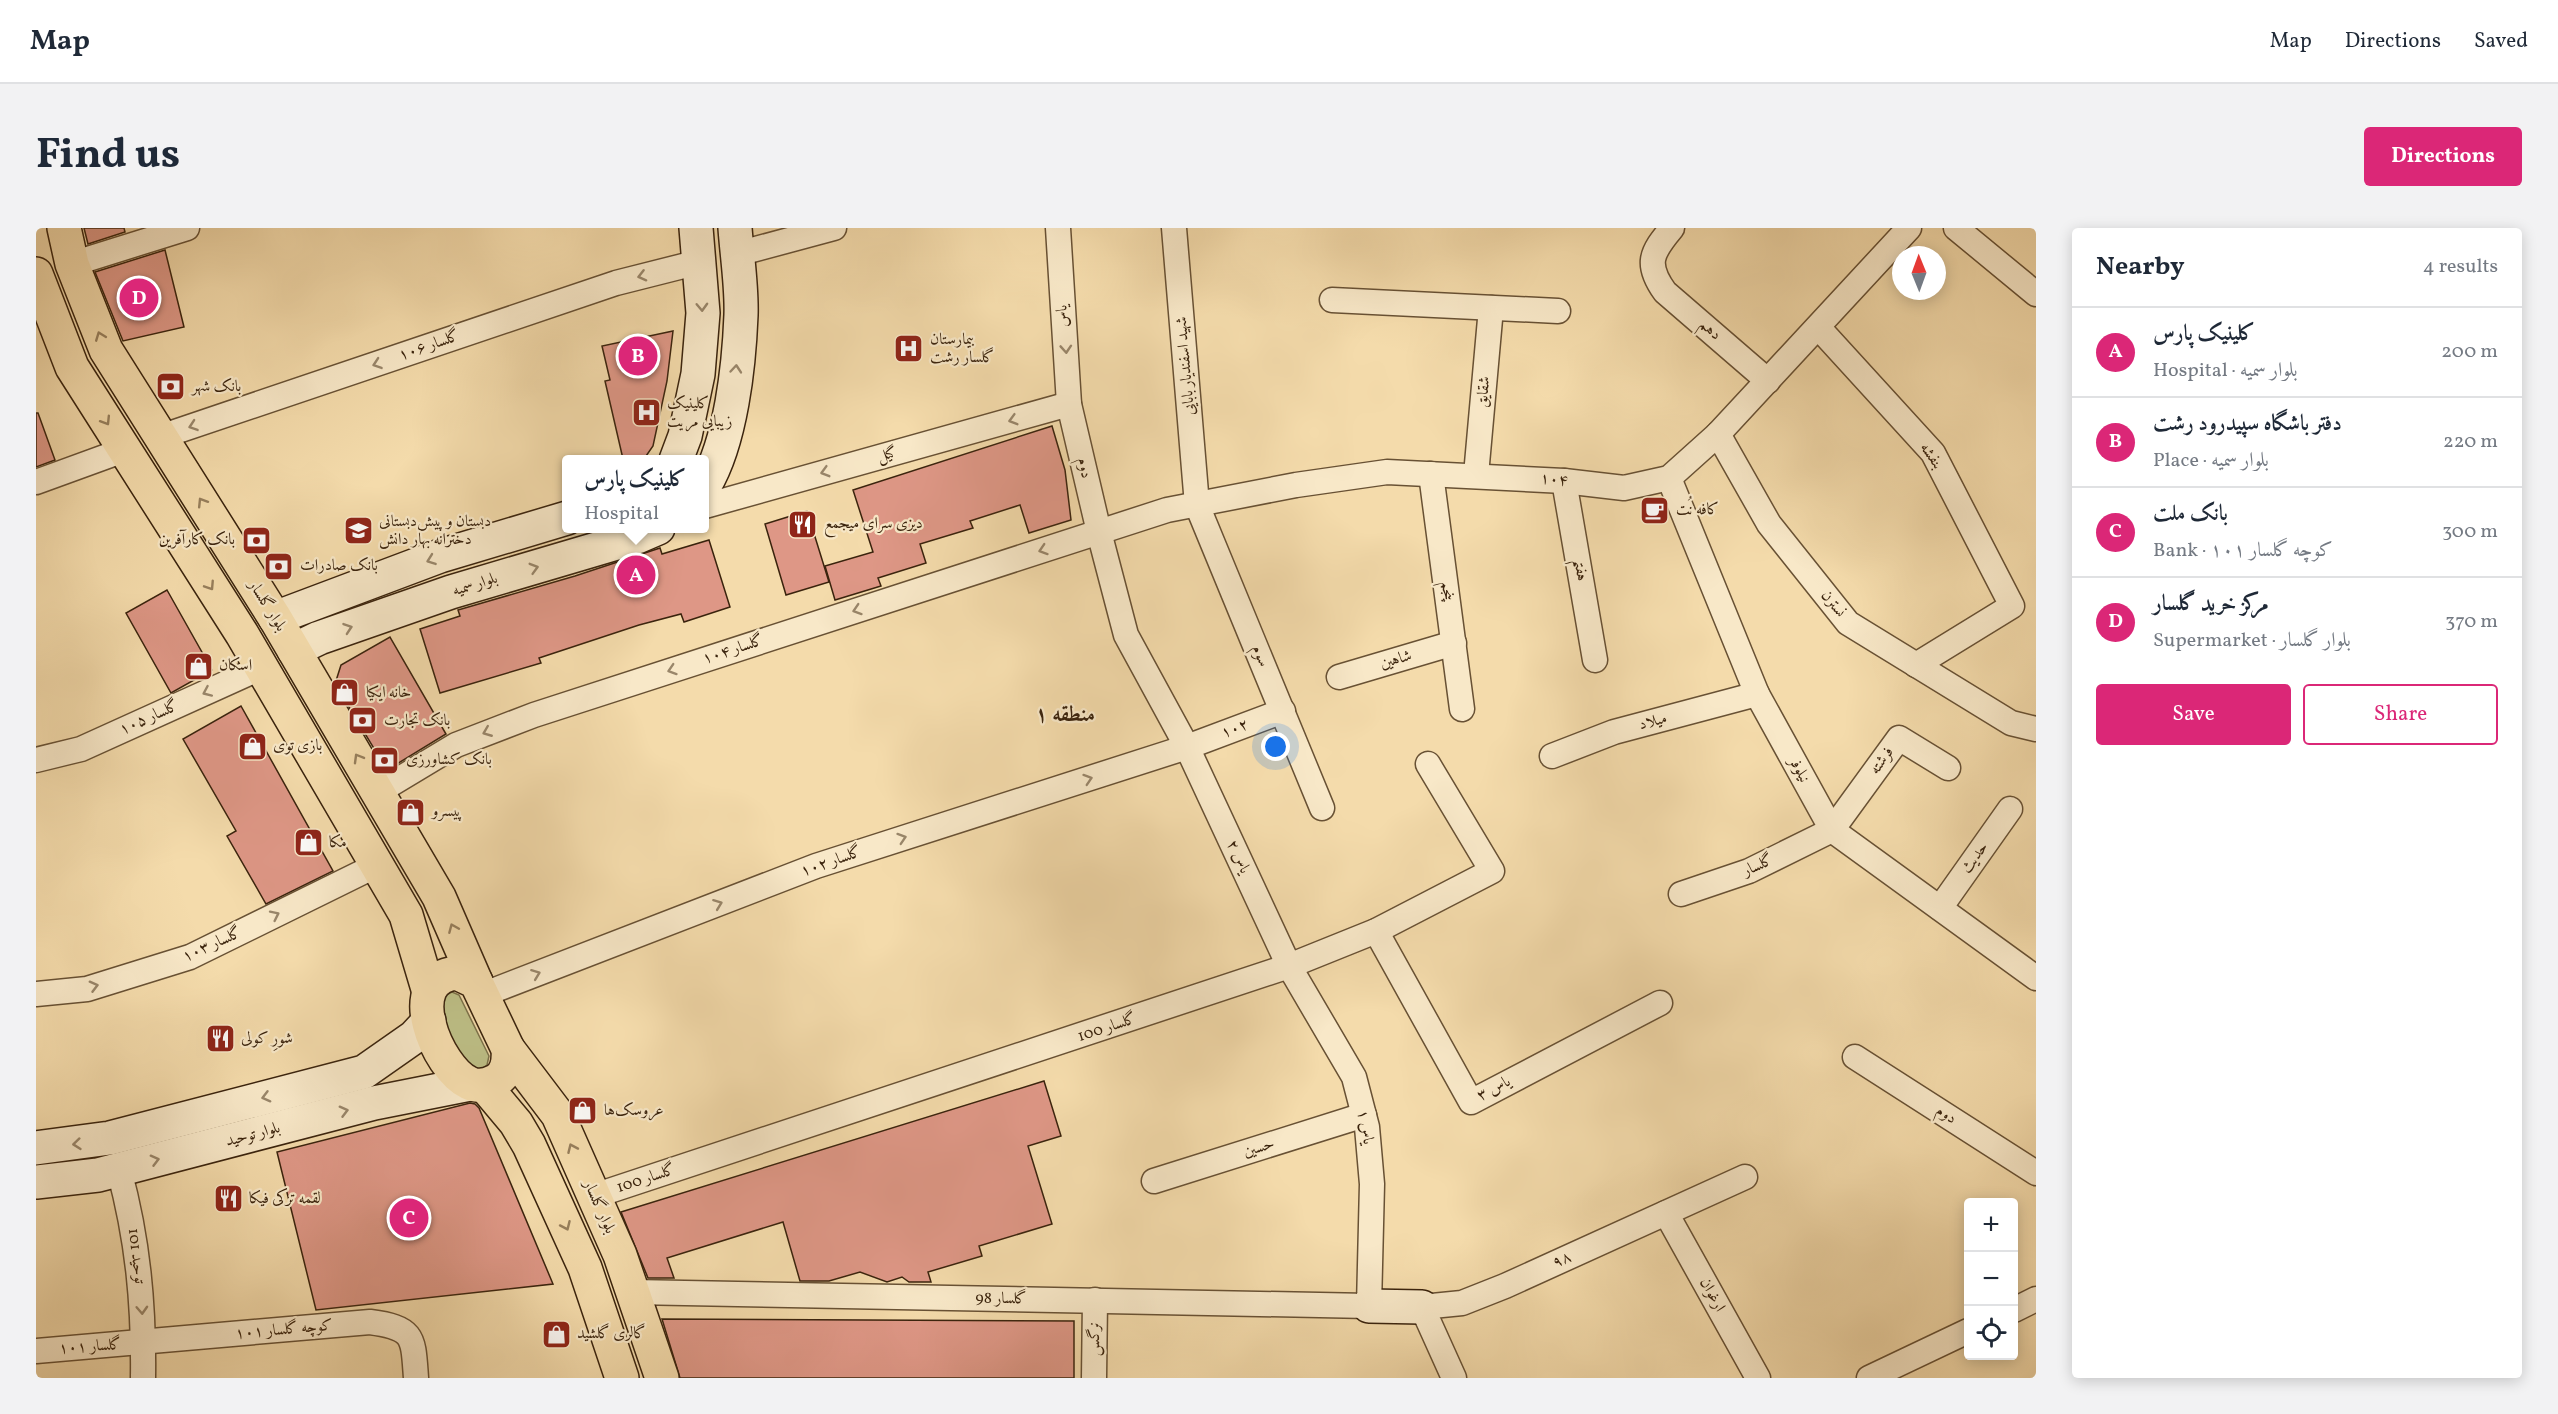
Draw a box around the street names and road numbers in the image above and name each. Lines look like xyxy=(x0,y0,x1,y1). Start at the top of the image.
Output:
street label: یاس xyxy=(1051,303,1075,328)
street label: دهم xyxy=(1692,314,1726,348)
street label: شهید اسفندیار بابایی xyxy=(1171,316,1201,416)
street label: گلسار ۱۰۶ xyxy=(396,325,462,367)
street label: شقایق xyxy=(1472,375,1496,409)
street label: بنفشه xyxy=(1914,438,1948,474)
street label: گیل xyxy=(875,442,899,468)
street label: دوم xyxy=(1069,455,1097,481)
street label: ۱۰۴ xyxy=(1539,468,1569,492)
street label: هفتم xyxy=(1563,557,1593,584)
street label: بلوار سمیه xyxy=(450,568,500,602)
street label: بلوار گلسار xyxy=(242,574,291,636)
street label: پنجم xyxy=(1432,580,1459,604)
street label: نسترن xyxy=(1815,586,1851,622)
street label: گلسار ۱۰۴ xyxy=(700,630,766,670)
street label: سوم xyxy=(1244,642,1274,671)
street label: شاهین xyxy=(1378,645,1414,675)
street label: گلسار ۱۰۵ xyxy=(116,695,182,741)
street label: میلاد xyxy=(1636,708,1670,736)
street label: ۱۰۲ xyxy=(1218,714,1252,744)
street label: فرشته xyxy=(1864,743,1900,779)
street label: نیلوفر xyxy=(1782,751,1815,787)
street label: یاس ۲ xyxy=(1221,836,1256,878)
street label: حدیث xyxy=(1956,838,1994,878)
street label: گلسار ۱۰۲ xyxy=(798,841,864,883)
street label: گلسار xyxy=(1737,850,1777,883)
street label: گلسار ۱۰۳ xyxy=(179,922,245,968)
street label: گلسار 100 xyxy=(1075,1008,1139,1048)
street label: یاس ۳ xyxy=(1473,1071,1516,1107)
street label: دوم xyxy=(1930,1100,1961,1132)
street label: یاس ۱ xyxy=(1351,1108,1379,1147)
street label: بلوار توحید xyxy=(223,1117,283,1153)
street label: حسین xyxy=(1241,1133,1277,1163)
street label: گلسار 100 xyxy=(614,1159,678,1199)
street label: بلوار گلسار xyxy=(577,1175,621,1237)
street label: توحید 101 xyxy=(122,1227,150,1286)
street label: ۹۸ xyxy=(1549,1246,1575,1274)
street label: ارغوان xyxy=(1694,1274,1730,1316)
street label: گلسار 98 xyxy=(975,1288,1027,1310)
street label: کوچه گلسار ۱۰۱ xyxy=(234,1315,334,1345)
street label: نرگس xyxy=(1084,1322,1106,1356)
street label: گلسار ۱۰۱ xyxy=(58,1334,122,1360)

